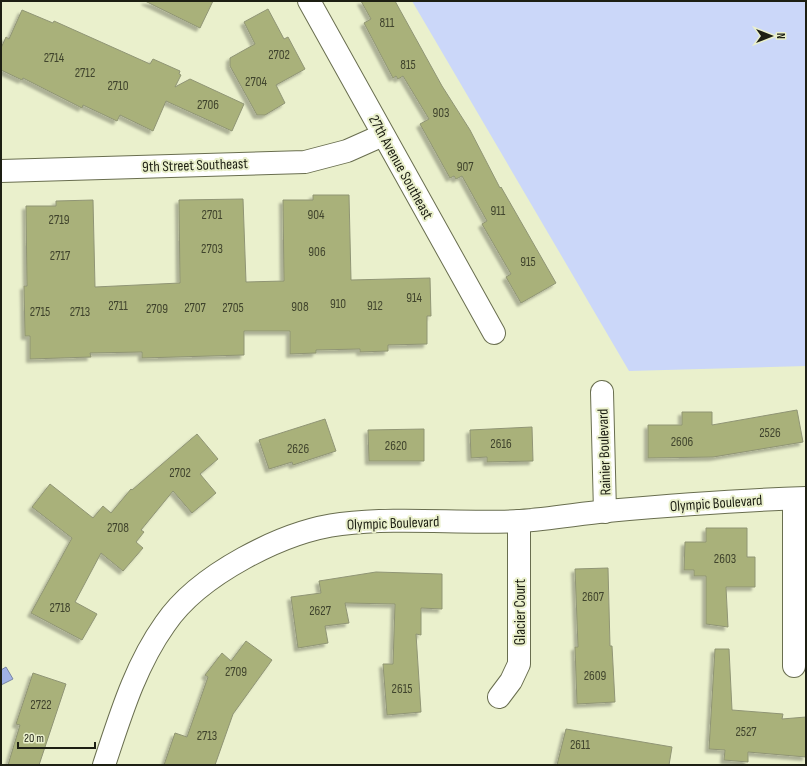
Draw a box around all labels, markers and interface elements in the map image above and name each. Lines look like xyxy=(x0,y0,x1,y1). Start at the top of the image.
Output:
house number: 811 xyxy=(380,15,395,31)
north arrow xyxy=(751,16,791,56)
text: N xyxy=(774,33,787,39)
house number: 2702 xyxy=(268,47,290,63)
house number: 2714 xyxy=(44,50,65,66)
house number: 815 xyxy=(400,57,416,73)
house number: 2712 xyxy=(75,65,95,81)
house number: 2704 xyxy=(245,74,267,90)
house number: 2710 xyxy=(108,78,129,94)
house number: 2706 xyxy=(197,97,219,113)
house number: 903 xyxy=(432,105,450,121)
street label: 27th Avenue Southeast xyxy=(364,112,437,223)
street label: 9th Street Southeast xyxy=(142,154,249,177)
house number: 907 xyxy=(457,159,474,175)
house number: 911 xyxy=(491,203,506,219)
house number: 2701 xyxy=(202,207,223,223)
house number: 904 xyxy=(308,207,325,223)
house number: 2719 xyxy=(49,212,70,228)
house number: 2703 xyxy=(201,241,223,257)
house number: 906 xyxy=(308,244,326,260)
house number: 2717 xyxy=(50,248,71,264)
house number: 915 xyxy=(520,254,536,270)
house number: 914 xyxy=(406,290,422,306)
house number: 910 xyxy=(330,296,346,312)
house number: 2711 xyxy=(108,298,128,314)
house number: 912 xyxy=(367,298,383,314)
house number: 908 xyxy=(291,299,309,315)
house number: 2707 xyxy=(184,300,207,316)
house number: 2705 xyxy=(222,300,244,316)
house number: 2709 xyxy=(146,301,168,317)
house number: 2715 xyxy=(30,304,50,320)
house number: 2713 xyxy=(70,304,90,320)
street label: Rainier Boulevard xyxy=(593,408,616,496)
house number: 2526 xyxy=(759,425,781,441)
house number: 2606 xyxy=(671,434,694,450)
house number: 2616 xyxy=(490,436,512,452)
house number: 2620 xyxy=(385,438,407,454)
house number: 2626 xyxy=(287,441,309,457)
house number: 2702 xyxy=(169,465,191,481)
street label: Olympic Boulevard xyxy=(669,491,763,516)
street label: Olympic Boulevard xyxy=(346,512,440,535)
house number: 2708 xyxy=(107,520,129,536)
house number: 2603 xyxy=(714,551,736,567)
street label: Glacier Court xyxy=(511,578,530,645)
house number: 2607 xyxy=(582,589,605,605)
house number: 2718 xyxy=(50,600,71,616)
house number: 2627 xyxy=(309,603,332,619)
house number: 2709 xyxy=(225,664,247,680)
house number: 2609 xyxy=(584,668,607,684)
house number: 2615 xyxy=(392,681,412,697)
house number: 2722 xyxy=(30,697,52,713)
scale bar xyxy=(18,724,95,750)
house number: 2527 xyxy=(735,724,757,740)
house number: 2713 xyxy=(197,728,217,744)
text: 20 m xyxy=(24,731,44,746)
house number: 2611 xyxy=(570,737,591,753)

